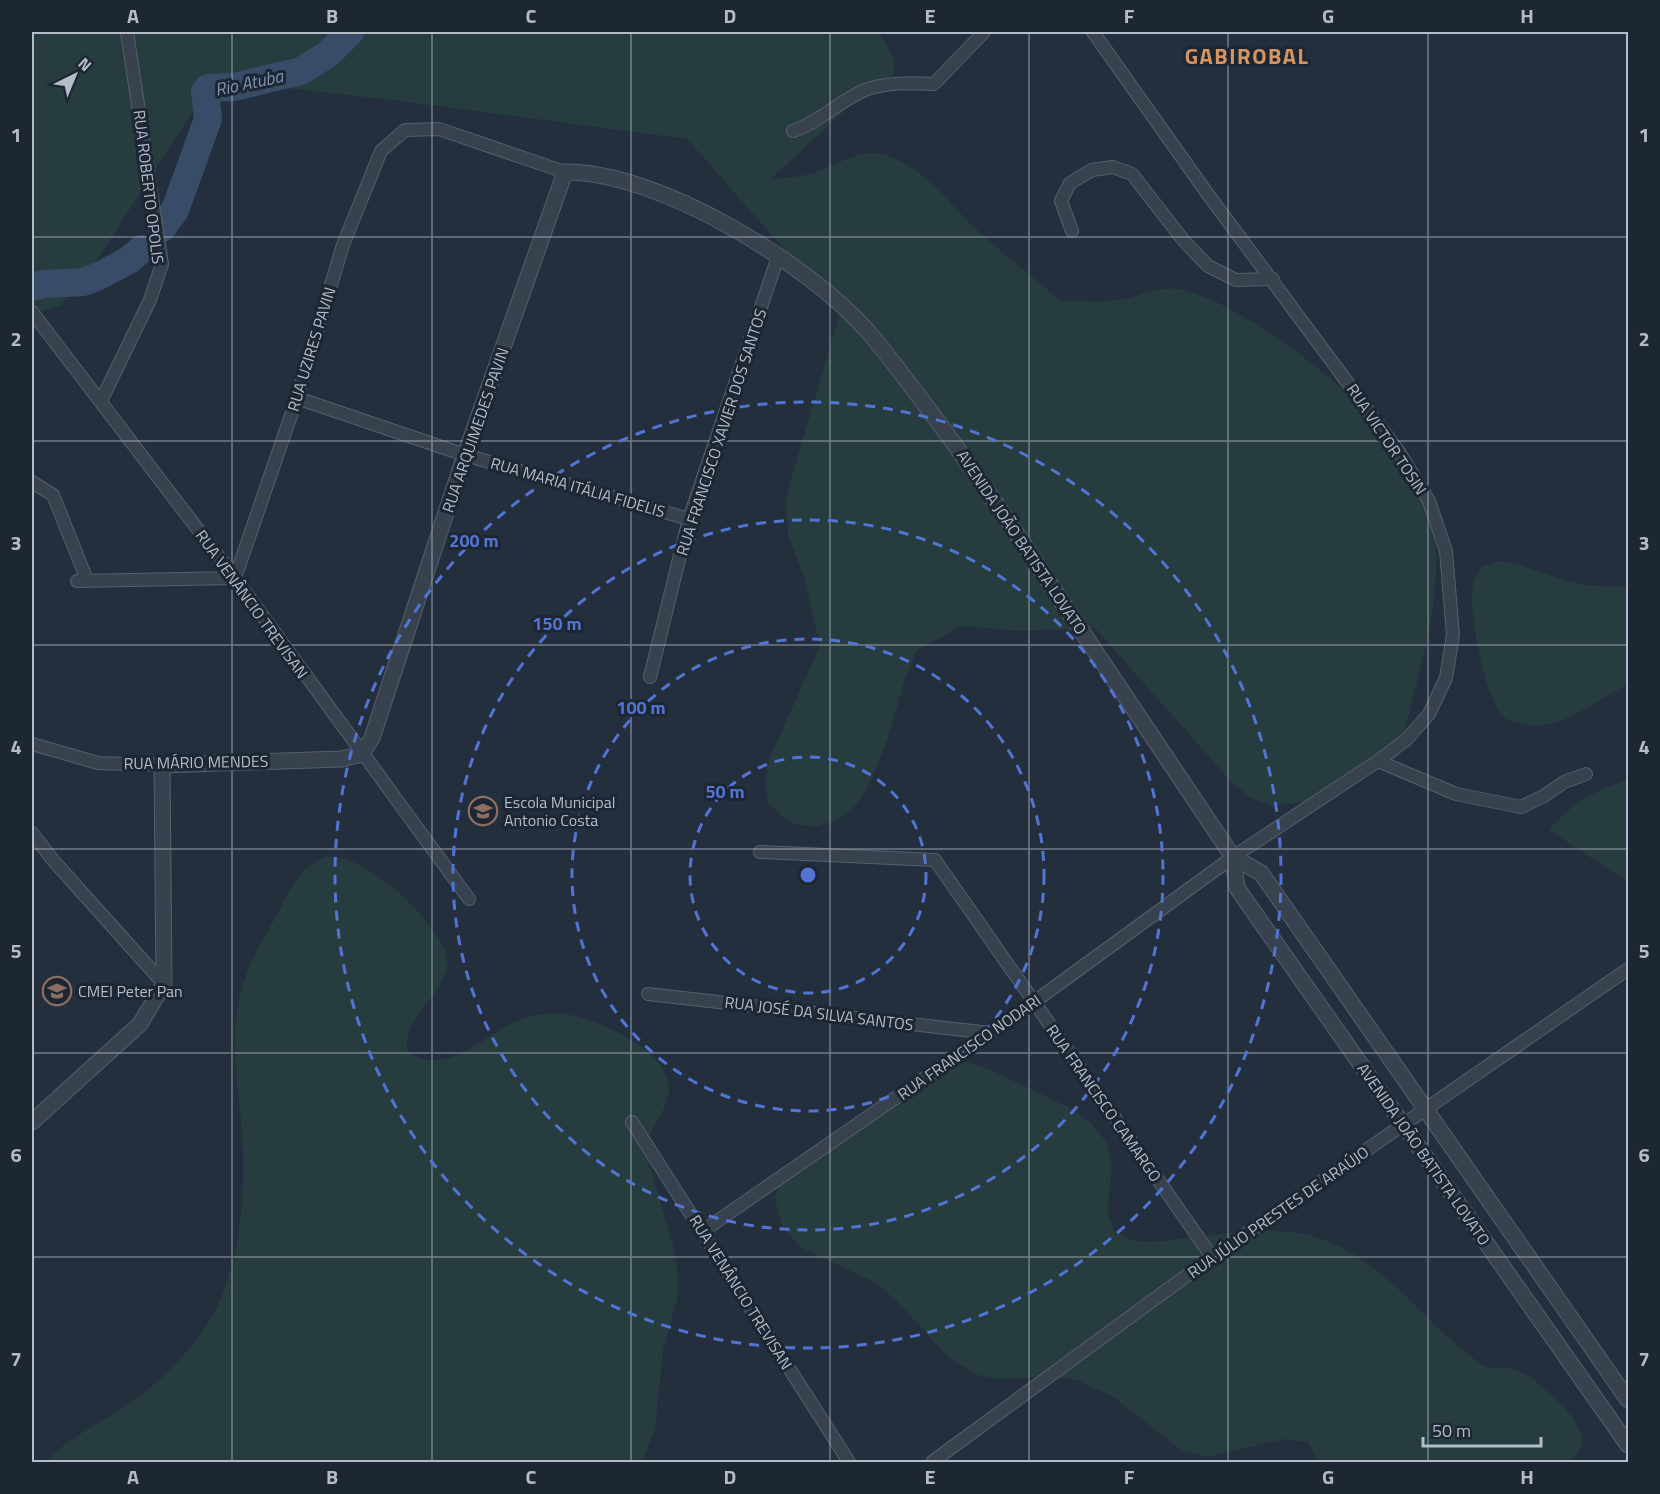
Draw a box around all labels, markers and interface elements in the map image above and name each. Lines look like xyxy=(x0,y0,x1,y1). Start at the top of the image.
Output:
text: A xyxy=(127,0,139,31)
text: B xyxy=(326,0,338,31)
text: C xyxy=(526,0,537,31)
text: D xyxy=(724,0,736,31)
text: E xyxy=(924,0,936,31)
text: F xyxy=(1124,0,1135,31)
text: G xyxy=(1322,0,1334,31)
text: H xyxy=(1520,0,1534,31)
district label: GABIROBAL xyxy=(1185,39,1309,73)
north arrow xyxy=(45,45,105,105)
text: N xyxy=(73,51,97,77)
water label: Rio Atuba xyxy=(212,62,286,103)
street label: RUA ROBERTO OPOLIS xyxy=(128,109,170,265)
text: 1 xyxy=(10,119,22,150)
text: 1 xyxy=(1638,119,1650,150)
street label: RUA UZIRES PAVIN xyxy=(281,284,341,414)
street label: RUA FRANCISCO XAVIER DOS SANTOS xyxy=(670,305,772,559)
text: 2 xyxy=(10,323,22,354)
text: 2 xyxy=(1638,323,1650,354)
street label: RUA ARQUIMEDES PAVIN xyxy=(435,344,515,516)
street label: RUA VICTOR TOSIN xyxy=(1341,379,1433,499)
street label: AVENIDA JOÃO BATISTA LOVATO xyxy=(951,445,1093,639)
street label: RUA MARIA ITÁLIA FIDELIS xyxy=(488,451,668,523)
street label: RUA VENÂNCIO TREVISAN xyxy=(190,525,314,683)
text: 3 xyxy=(10,527,22,558)
text: 200 m xyxy=(449,527,499,554)
text: 3 xyxy=(1638,527,1650,558)
text: 150 m xyxy=(532,610,582,637)
text: 100 m xyxy=(616,694,666,721)
text: 4 xyxy=(10,731,22,762)
text: 4 xyxy=(1638,731,1650,762)
street label: RUA MÁRIO MENDES xyxy=(123,749,269,775)
text: 50 m xyxy=(705,778,745,805)
place label: Escola Municipal Antonio Costa xyxy=(504,790,616,832)
school or university icon: Escola Municipal Antonio Costa xyxy=(467,795,499,827)
centre of rings xyxy=(798,865,818,885)
text: 5 xyxy=(10,935,22,966)
text: 5 xyxy=(1638,935,1650,966)
school or university icon: CMEI Peter Pan xyxy=(41,975,73,1007)
place label: CMEI Peter Pan xyxy=(78,979,183,1003)
street label: RUA FRANCISCO NODARI xyxy=(892,988,1046,1106)
street label: RUA JOSÉ DA SILVA SANTOS xyxy=(723,990,915,1036)
street label: RUA FRANCISCO CAMARGO xyxy=(1041,1020,1167,1186)
street label: AVENIDA JOÃO BATISTA LOVATO xyxy=(1352,1058,1496,1250)
text: 6 xyxy=(10,1139,22,1170)
text: 6 xyxy=(1638,1139,1650,1170)
street label: RUA JÚLIO PRESTES DE ARAÚJO xyxy=(1182,1140,1374,1284)
street label: RUA VENÂNCIO TREVISAN xyxy=(684,1210,798,1374)
text: 7 xyxy=(10,1343,22,1374)
text: 7 xyxy=(1638,1343,1650,1374)
scale bar xyxy=(1423,1410,1542,1448)
text: 50 m xyxy=(1432,1417,1471,1444)
text: A xyxy=(127,1461,139,1492)
text: B xyxy=(326,1461,338,1492)
text: C xyxy=(526,1461,537,1492)
text: D xyxy=(724,1461,736,1492)
text: E xyxy=(924,1461,936,1492)
text: F xyxy=(1124,1461,1135,1492)
text: G xyxy=(1322,1461,1334,1492)
text: H xyxy=(1520,1461,1534,1492)

